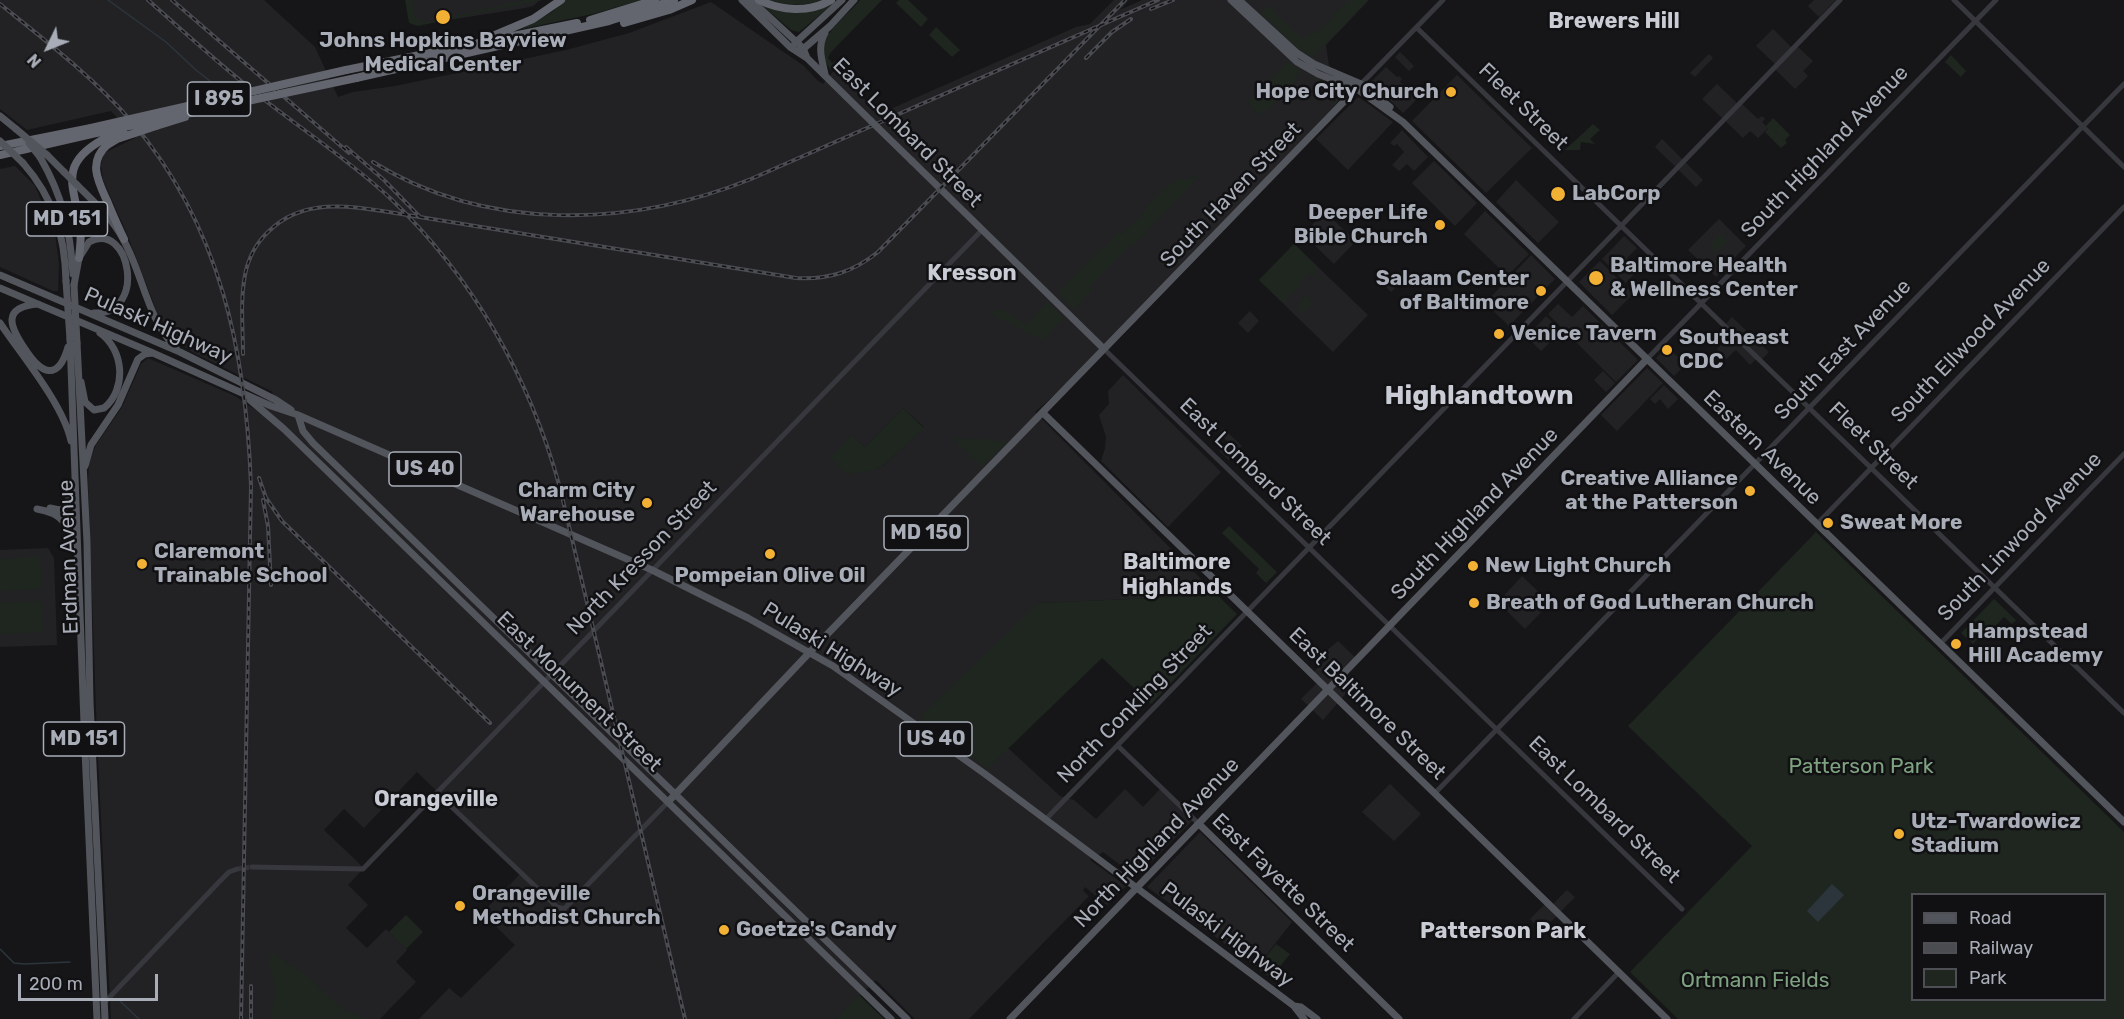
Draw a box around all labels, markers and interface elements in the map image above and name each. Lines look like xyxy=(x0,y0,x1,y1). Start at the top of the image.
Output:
marker: Johns Hopkins Bayview Medical Center xyxy=(434,8,452,26)
district label: Brewers Hill xyxy=(1548,9,1680,35)
north arrow xyxy=(18,18,78,78)
place label: Johns Hopkins Bayview Medical Center xyxy=(319,28,567,78)
text: N xyxy=(24,50,45,71)
street label: East Lombard Street xyxy=(827,53,987,213)
street label: Fleet Street xyxy=(1473,58,1573,156)
street label: South Highland Avenue xyxy=(1736,61,1914,243)
place label: Hope City Church xyxy=(1255,79,1439,105)
road number: I 895 xyxy=(188,82,250,116)
marker: Hope City Church xyxy=(1444,85,1458,99)
street label: South Haven Street xyxy=(1155,117,1307,273)
place label: LabCorp xyxy=(1572,181,1661,207)
marker: LabCorp xyxy=(1549,185,1567,203)
place label: Deeper Life Bible Church xyxy=(1294,200,1428,250)
road number: MD 151 xyxy=(26,202,107,236)
marker: Deeper Life Bible Church xyxy=(1433,218,1447,232)
place label: Baltimore Health & Wellness Center xyxy=(1610,253,1798,303)
street label: South Ellwood Avenue xyxy=(1886,254,2056,428)
district label: Kresson xyxy=(927,261,1017,287)
place label: Salaam Center of Baltimore xyxy=(1376,266,1529,316)
marker: Baltimore Health & Wellness Center xyxy=(1587,269,1605,287)
street label: South East Avenue xyxy=(1769,274,1917,426)
street label: Pulaski Highway xyxy=(80,282,236,370)
marker: Salaam Center of Baltimore xyxy=(1534,284,1548,298)
place label: Venice Tavern xyxy=(1511,321,1657,347)
place label: Southeast CDC xyxy=(1679,325,1789,375)
marker: Venice Tavern xyxy=(1492,327,1506,341)
marker: Southeast CDC xyxy=(1660,343,1674,357)
district label: Highlandtown xyxy=(1384,380,1574,412)
street label: Eastern Avenue xyxy=(1698,385,1826,511)
street label: East Lombard Street xyxy=(1174,393,1336,551)
street label: Fleet Street xyxy=(1823,397,1923,495)
street label: South Highland Avenue xyxy=(1386,423,1564,605)
street label: South Linwood Avenue xyxy=(1933,447,2107,627)
road number: US 40 xyxy=(389,452,461,486)
place label: Creative Alliance at the Patterson xyxy=(1560,466,1738,516)
street label: North Kresson Street xyxy=(562,476,722,640)
place label: Charm City Warehouse xyxy=(518,478,635,528)
street label: Erdman Avenue xyxy=(54,479,84,635)
marker: Creative Alliance at the Patterson xyxy=(1743,484,1757,498)
marker: Charm City Warehouse xyxy=(640,496,654,510)
place label: Sweat More xyxy=(1840,510,1962,536)
road number: MD 150 xyxy=(884,516,968,550)
marker: Sweat More xyxy=(1821,516,1835,530)
place label: Claremont Trainable School xyxy=(154,539,328,589)
marker: Pompeian Olive Oil xyxy=(763,547,777,561)
district label: Baltimore Highlands xyxy=(1122,550,1232,602)
place label: New Light Church xyxy=(1485,553,1671,579)
marker: Claremont Trainable School xyxy=(135,557,149,571)
marker: New Light Church xyxy=(1466,559,1480,573)
place label: Pompeian Olive Oil xyxy=(674,563,866,589)
place label: Breath of God Lutheran Church xyxy=(1486,590,1814,616)
marker: Breath of God Lutheran Church xyxy=(1467,596,1481,610)
street label: Pulaski Highway xyxy=(758,597,906,703)
street label: East Monument Street xyxy=(491,607,667,777)
street label: North Conkling Street xyxy=(1052,619,1218,789)
place label: Hampstead Hill Academy xyxy=(1968,619,2103,669)
street label: East Baltimore Street xyxy=(1283,623,1451,785)
marker: Hampstead Hill Academy xyxy=(1949,637,1963,651)
road number: MD 151 xyxy=(44,722,124,756)
road number: US 40 xyxy=(900,722,972,756)
street label: East Lombard Street xyxy=(1523,731,1685,889)
street label: North Highland Avenue xyxy=(1069,753,1245,933)
park label: Patterson Park xyxy=(1788,754,1934,780)
district label: Orangeville xyxy=(374,787,498,813)
street label: East Fayette Street xyxy=(1207,809,1359,957)
place label: Utz-Twardowicz Stadium xyxy=(1911,809,2081,859)
marker: Utz-Twardowicz Stadium xyxy=(1892,827,1906,841)
street label: Pulaski Highway xyxy=(1156,877,1298,993)
place label: Orangeville Methodist Church xyxy=(472,881,661,931)
legend xyxy=(1911,893,2106,1001)
marker: Orangeville Methodist Church xyxy=(453,899,467,913)
text: Road xyxy=(1969,907,2012,929)
place label: Goetze's Candy xyxy=(736,917,897,943)
district label: Patterson Park xyxy=(1420,919,1586,945)
marker: Goetze's Candy xyxy=(717,923,731,937)
text: Railway xyxy=(1969,937,2033,959)
scale bar xyxy=(21,962,160,1000)
text: Park xyxy=(1969,967,2006,989)
park label: Ortmann Fields xyxy=(1681,968,1829,994)
text: 200 m xyxy=(29,973,83,995)

